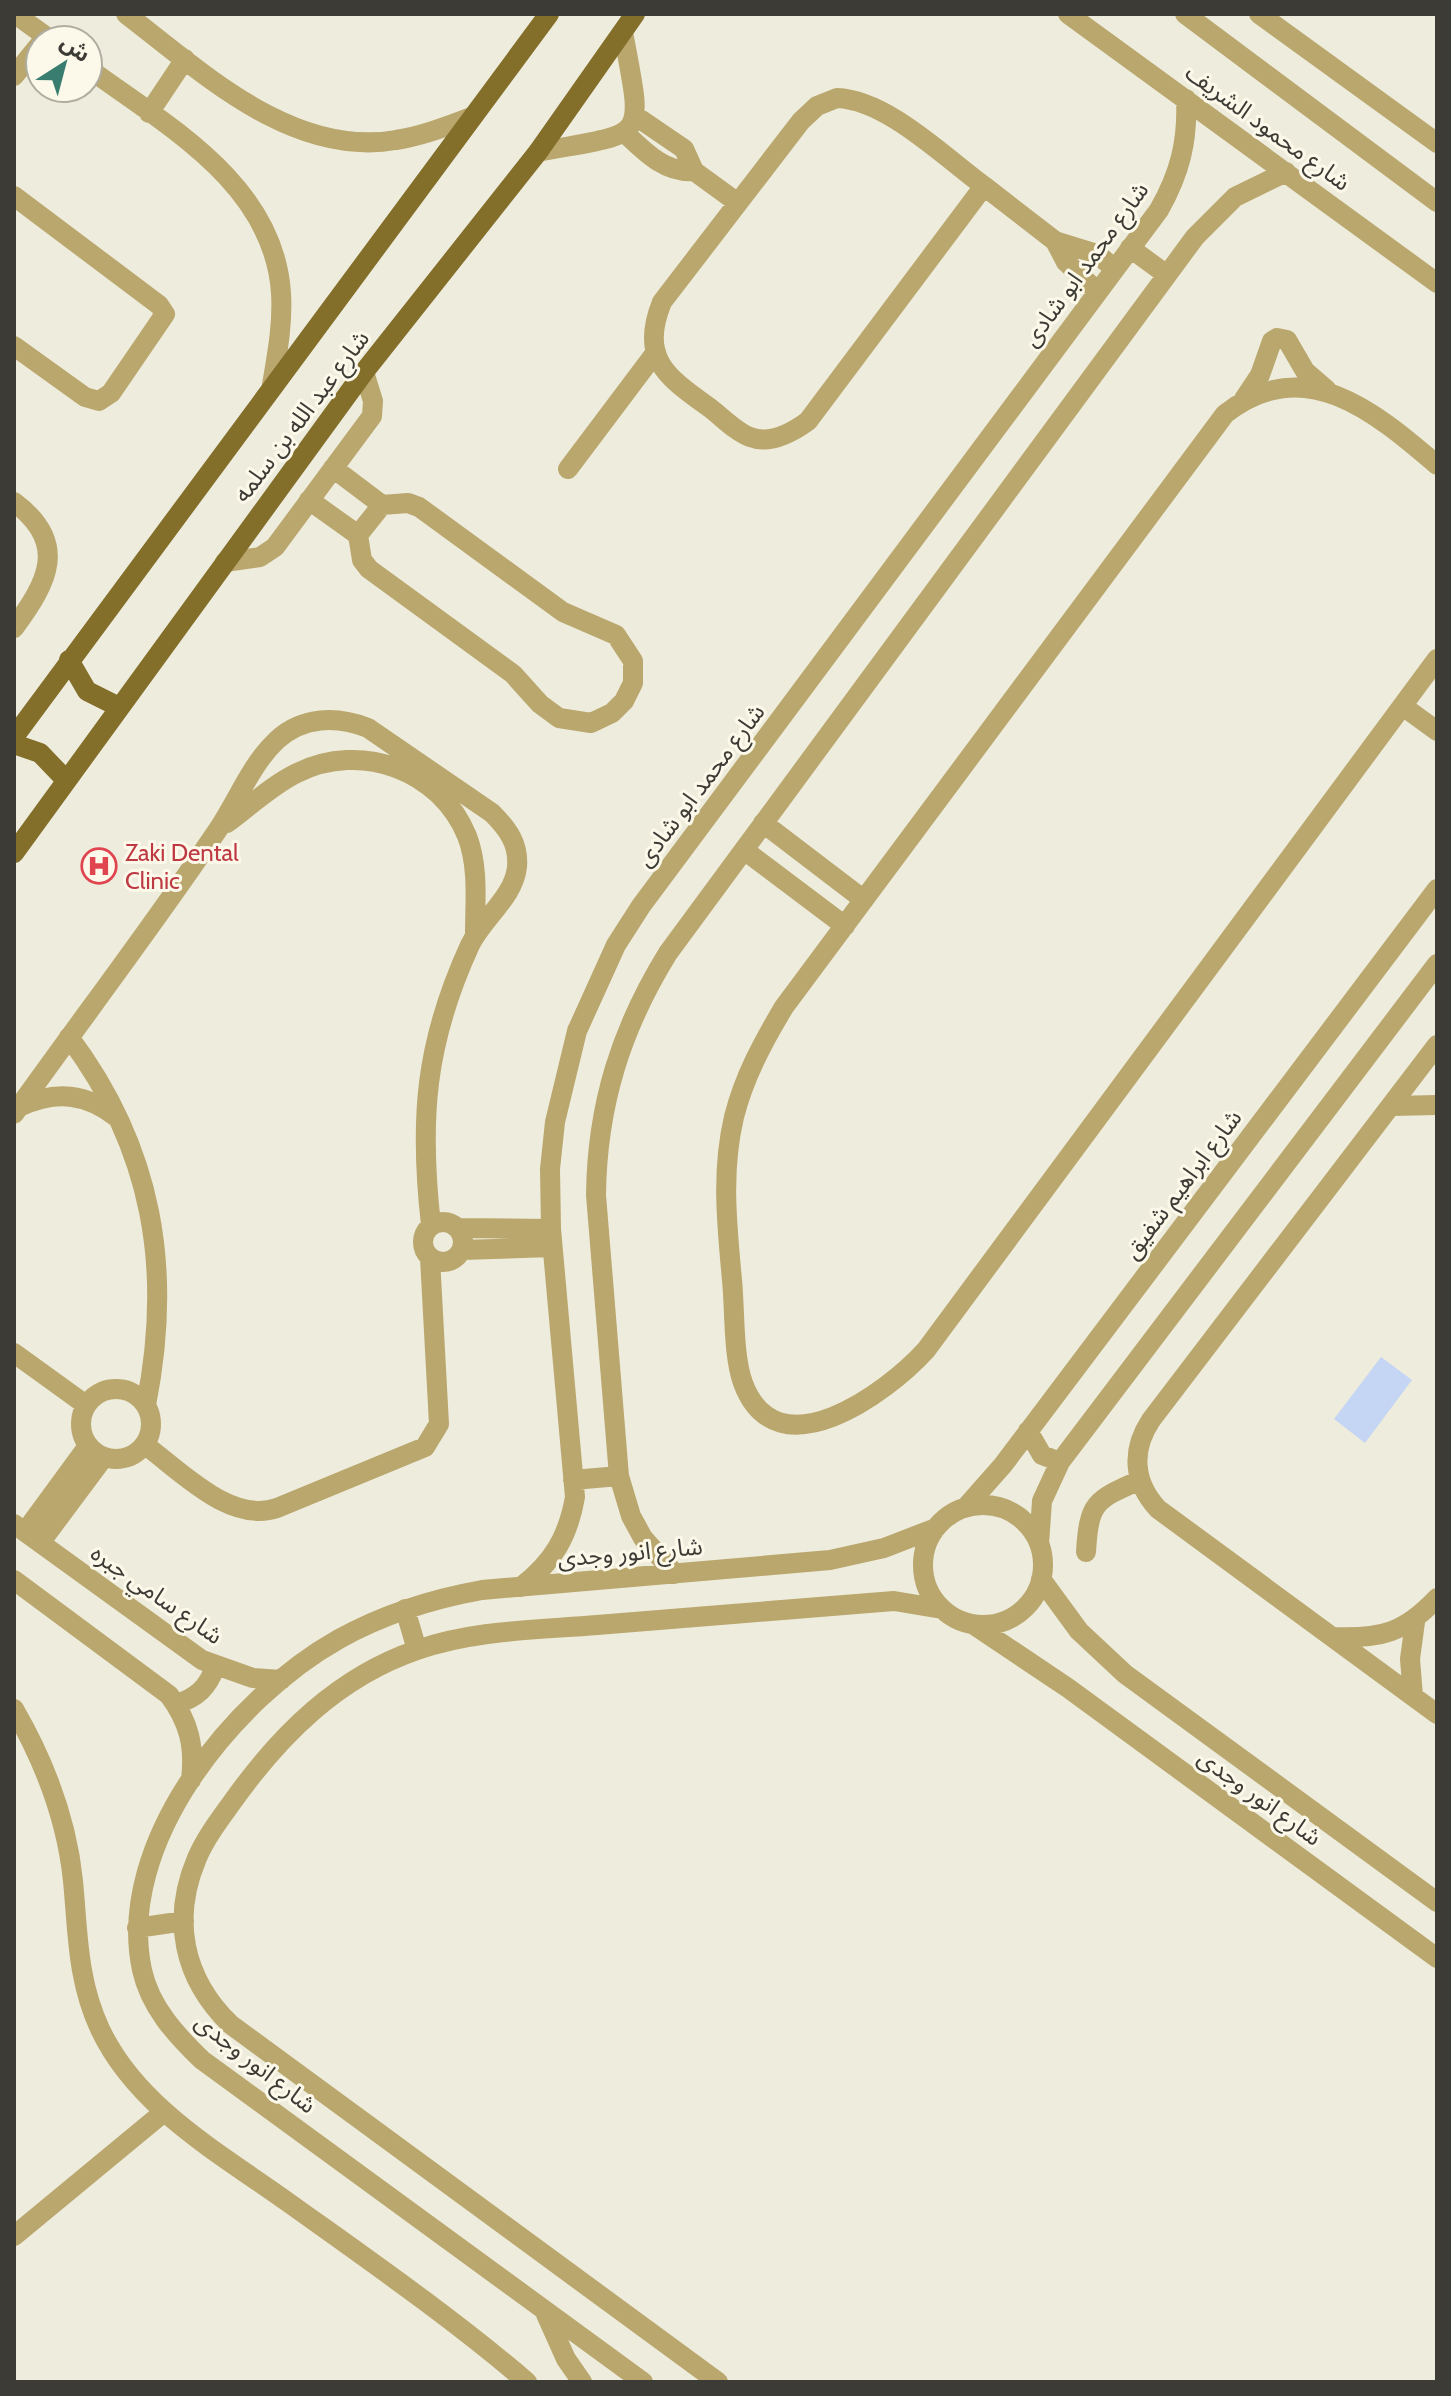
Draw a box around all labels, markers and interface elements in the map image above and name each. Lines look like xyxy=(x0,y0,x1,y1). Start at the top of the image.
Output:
north arrow xyxy=(24,24,104,104)
text: ش xyxy=(55,28,96,68)
street label: شارع محمود الشريف xyxy=(1178,57,1356,199)
street label: شارع محمد ابو شادى xyxy=(1016,176,1157,354)
street label: شارع عبد الله بن سلمه xyxy=(227,324,378,510)
street label: شارع محمد ابو شادى xyxy=(629,698,773,874)
place label: Zaki Dental Clinic xyxy=(125,838,239,895)
hospital icon: Zaki Dental Clinic xyxy=(80,847,118,885)
street label: شارع ابراهيم شفيق xyxy=(1116,1104,1250,1266)
street label: شارع انور وجدى xyxy=(556,1531,704,1576)
street label: شارع سامي جبره xyxy=(83,1538,229,1654)
street label: شارع انور وجدى xyxy=(1191,1742,1327,1854)
street label: شارع انور وجدى xyxy=(188,2007,322,2122)

